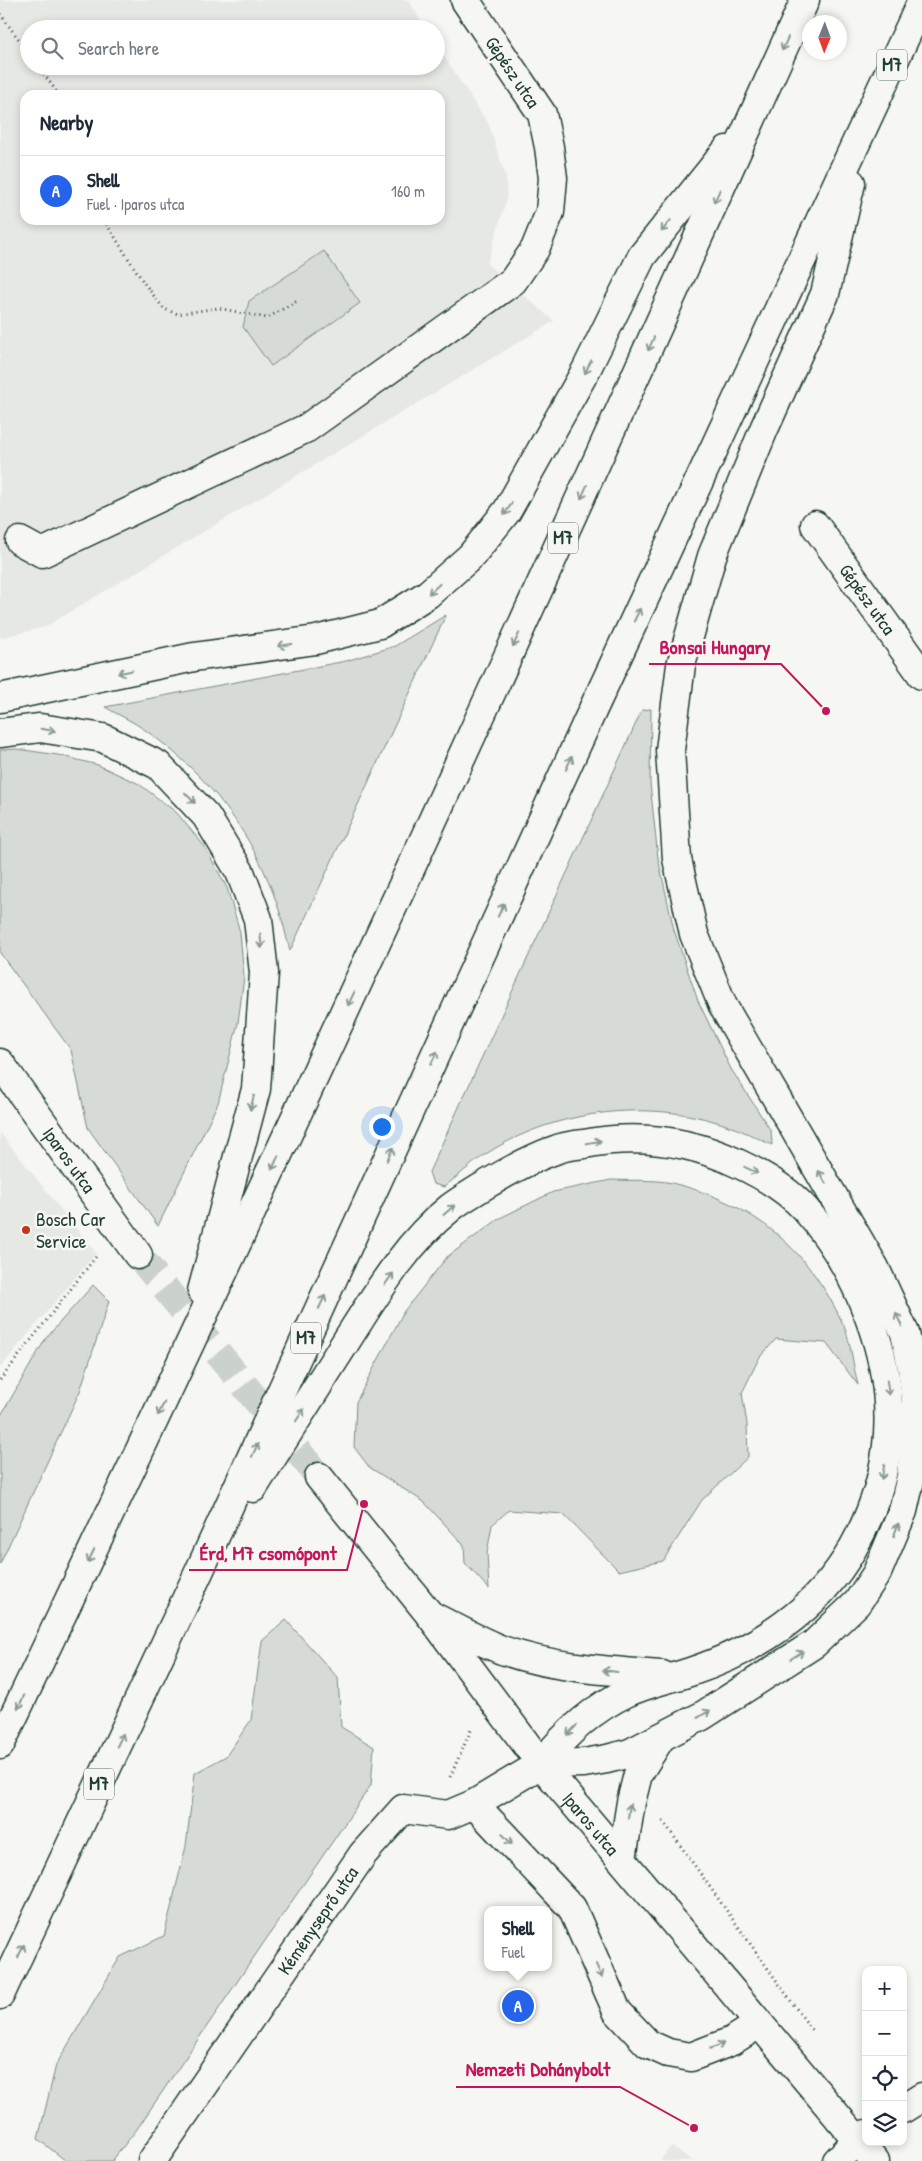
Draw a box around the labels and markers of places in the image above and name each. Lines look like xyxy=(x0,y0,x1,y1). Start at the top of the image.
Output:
callout: Bonsai Hungary xyxy=(649,629,781,664)
place label: Bosch Car Service xyxy=(36,1206,106,1254)
marker: Bosch Car Service xyxy=(20,1224,32,1236)
callout: Érd, M7 csomópont xyxy=(189,1535,347,1570)
pin: A xyxy=(502,1987,534,2025)
callout: Nemzeti Dohánybolt xyxy=(456,2052,620,2087)

